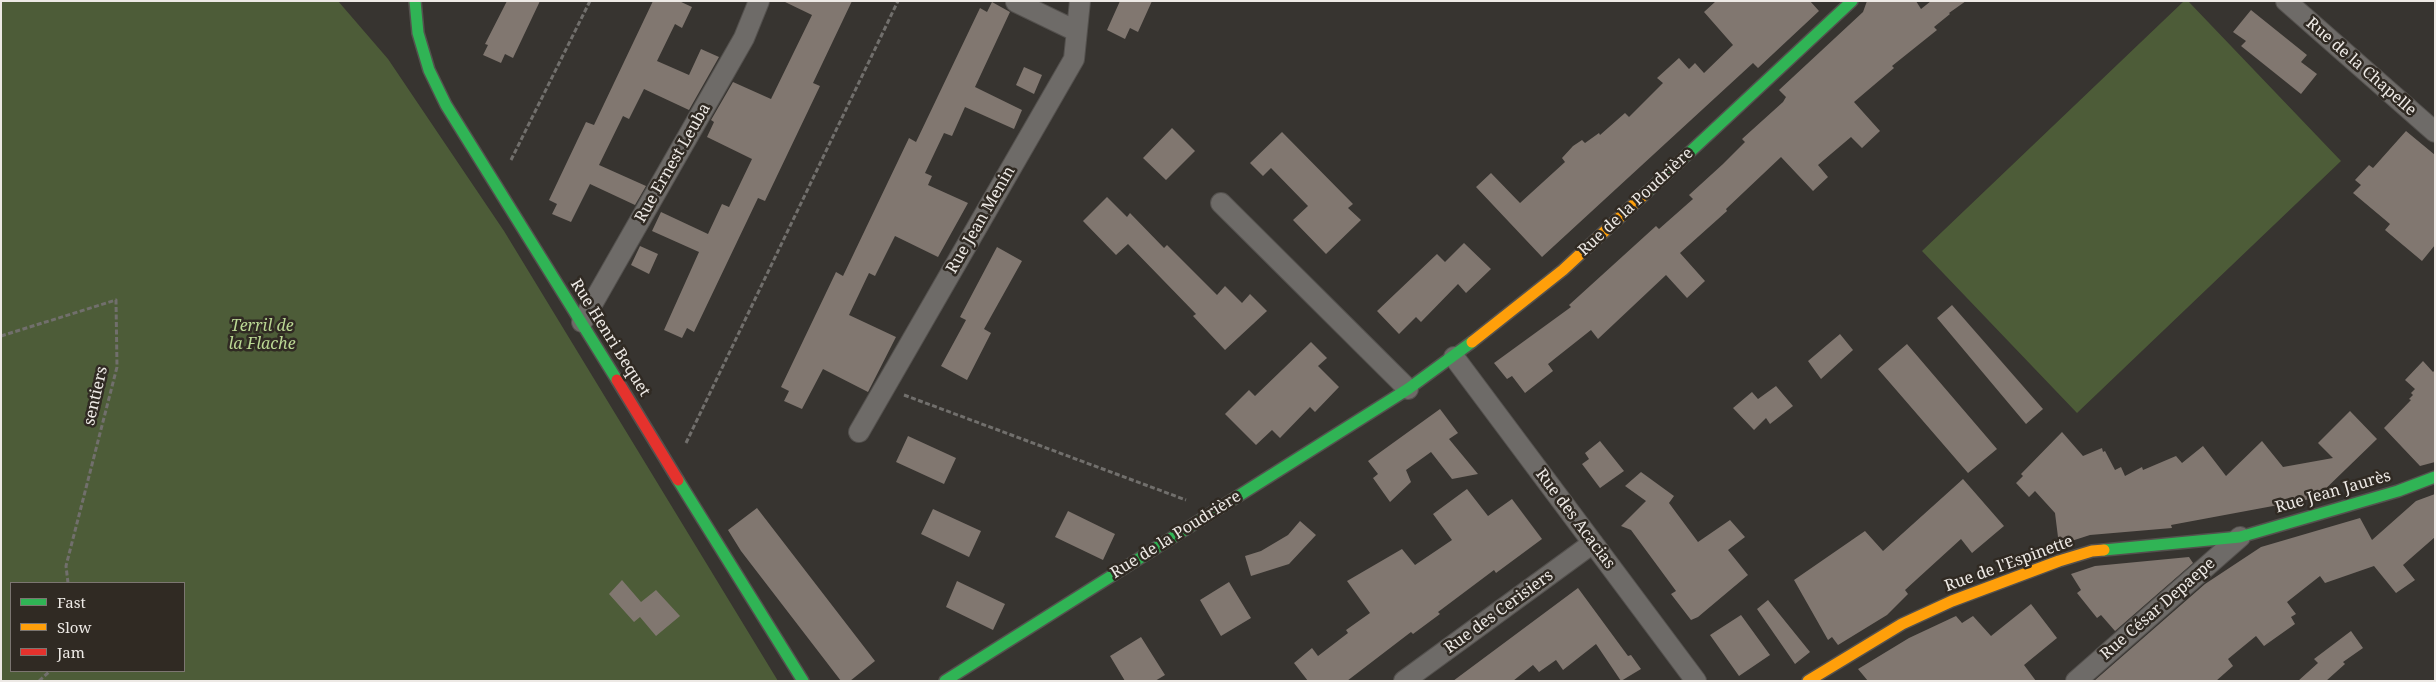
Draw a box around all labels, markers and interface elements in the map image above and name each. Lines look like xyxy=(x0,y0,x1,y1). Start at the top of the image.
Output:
street label: Rue de la Chapelle xyxy=(2302,14,2420,120)
street label: Rue Ernest Leuba xyxy=(631,100,715,226)
street label: Rue de la Poudrière xyxy=(1575,144,1697,260)
street label: Rue Jean Menin xyxy=(943,163,1019,277)
street label: Rue Henri Bequet xyxy=(566,276,654,400)
park label: Terril de la Flache xyxy=(228,316,296,354)
street label: sentiers xyxy=(80,365,112,427)
street label: Rue des Acacias xyxy=(1531,465,1619,573)
street label: Rue Jean Jaurès xyxy=(2273,466,2393,518)
street label: Rue de la Poudrière xyxy=(1107,487,1245,583)
street label: Rue de l'Espinette xyxy=(1942,532,2076,596)
street label: Rue César Depaepe xyxy=(2097,554,2219,664)
street label: Rue des Cerisiers xyxy=(1441,566,1557,658)
legend xyxy=(10,582,185,672)
text: Fast xyxy=(57,592,86,612)
text: Slow xyxy=(57,617,91,637)
text: Jam xyxy=(57,642,85,662)

